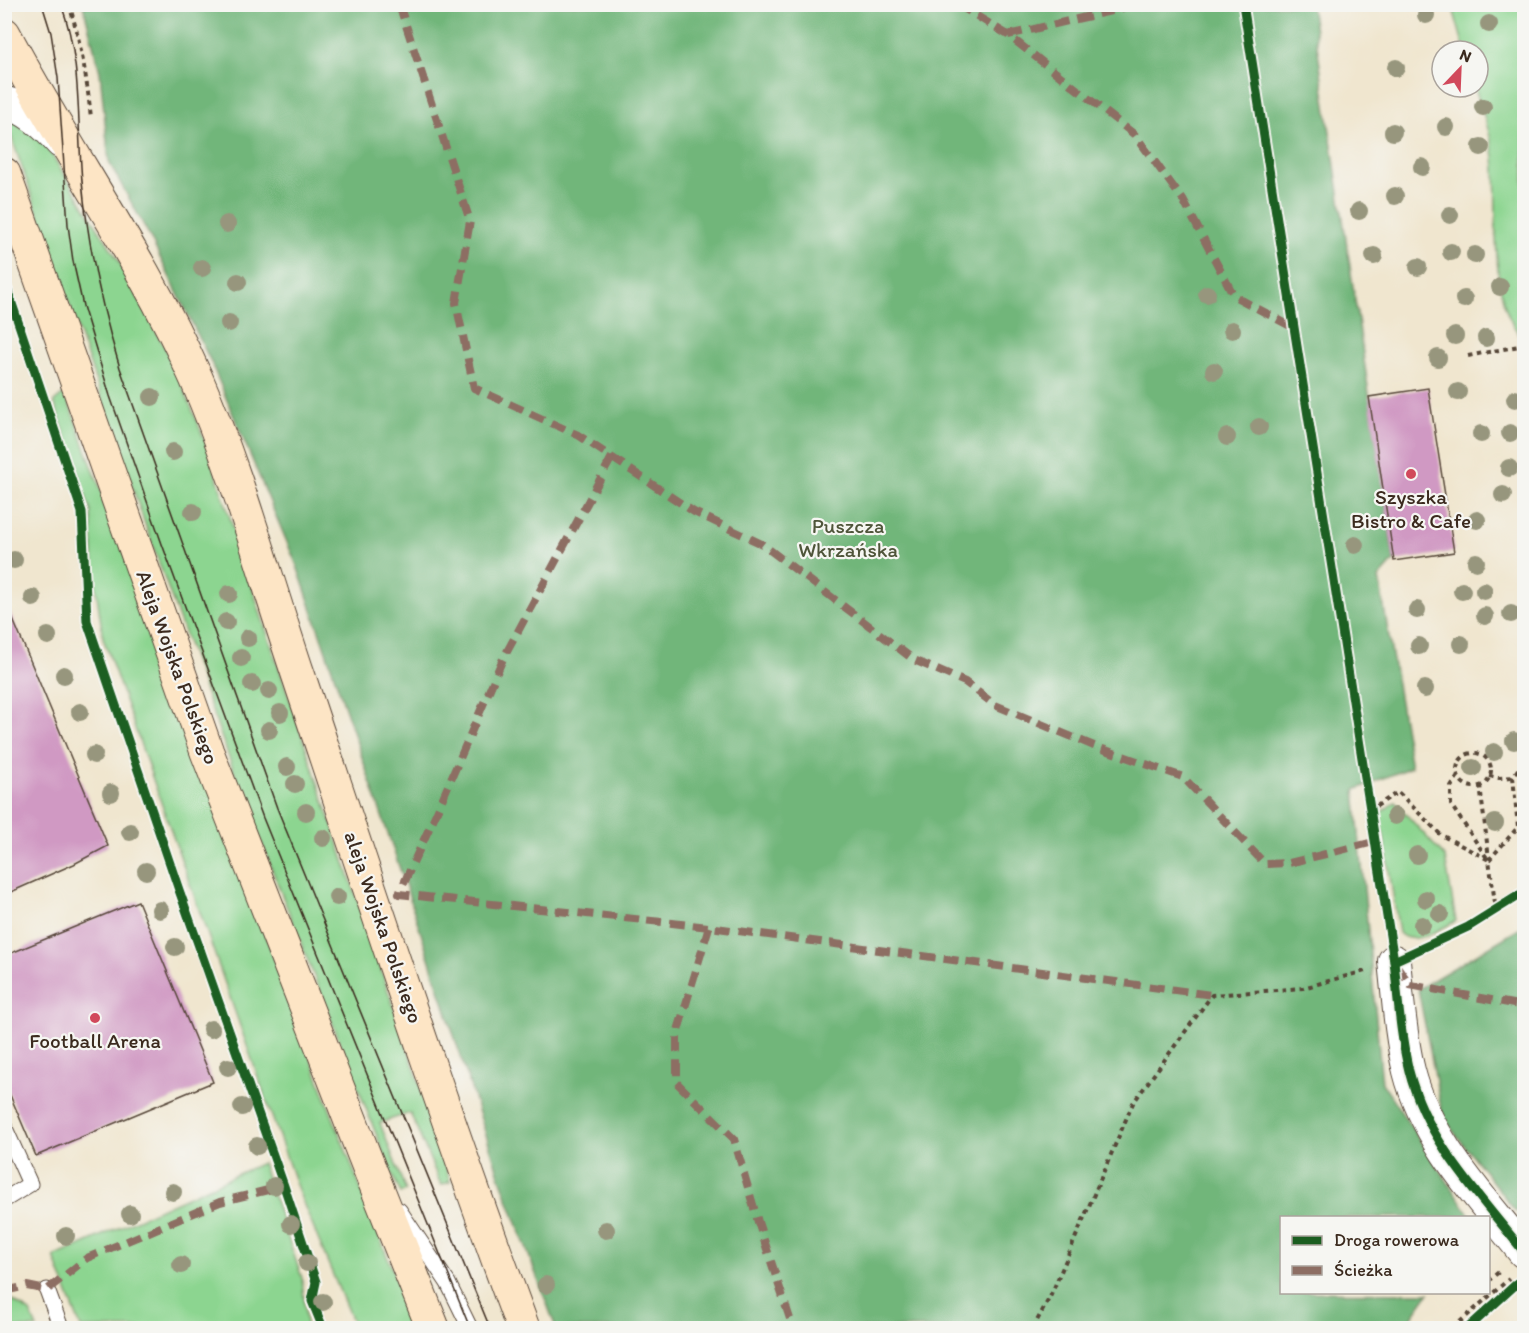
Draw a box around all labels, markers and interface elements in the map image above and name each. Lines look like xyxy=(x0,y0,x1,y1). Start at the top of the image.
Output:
north arrow xyxy=(1430,39,1490,99)
text: N xyxy=(1457,45,1474,67)
marker: Szyszka Bistro & Cafe xyxy=(1404,467,1418,481)
place label: Szyszka Bistro & Cafe xyxy=(1351,484,1471,533)
park label: Puszcza Wkrzańska xyxy=(798,513,898,562)
street label: Aleja Wojska Polskiego xyxy=(131,567,225,767)
street label: aleja Wojska Polskiego xyxy=(339,828,429,1026)
marker: Football Arena xyxy=(88,1011,102,1025)
place label: Football Arena xyxy=(29,1028,161,1053)
legend xyxy=(1280,1216,1490,1294)
text: Droga rowerowa xyxy=(1334,1229,1460,1251)
text: Ścieżka xyxy=(1334,1259,1393,1281)

